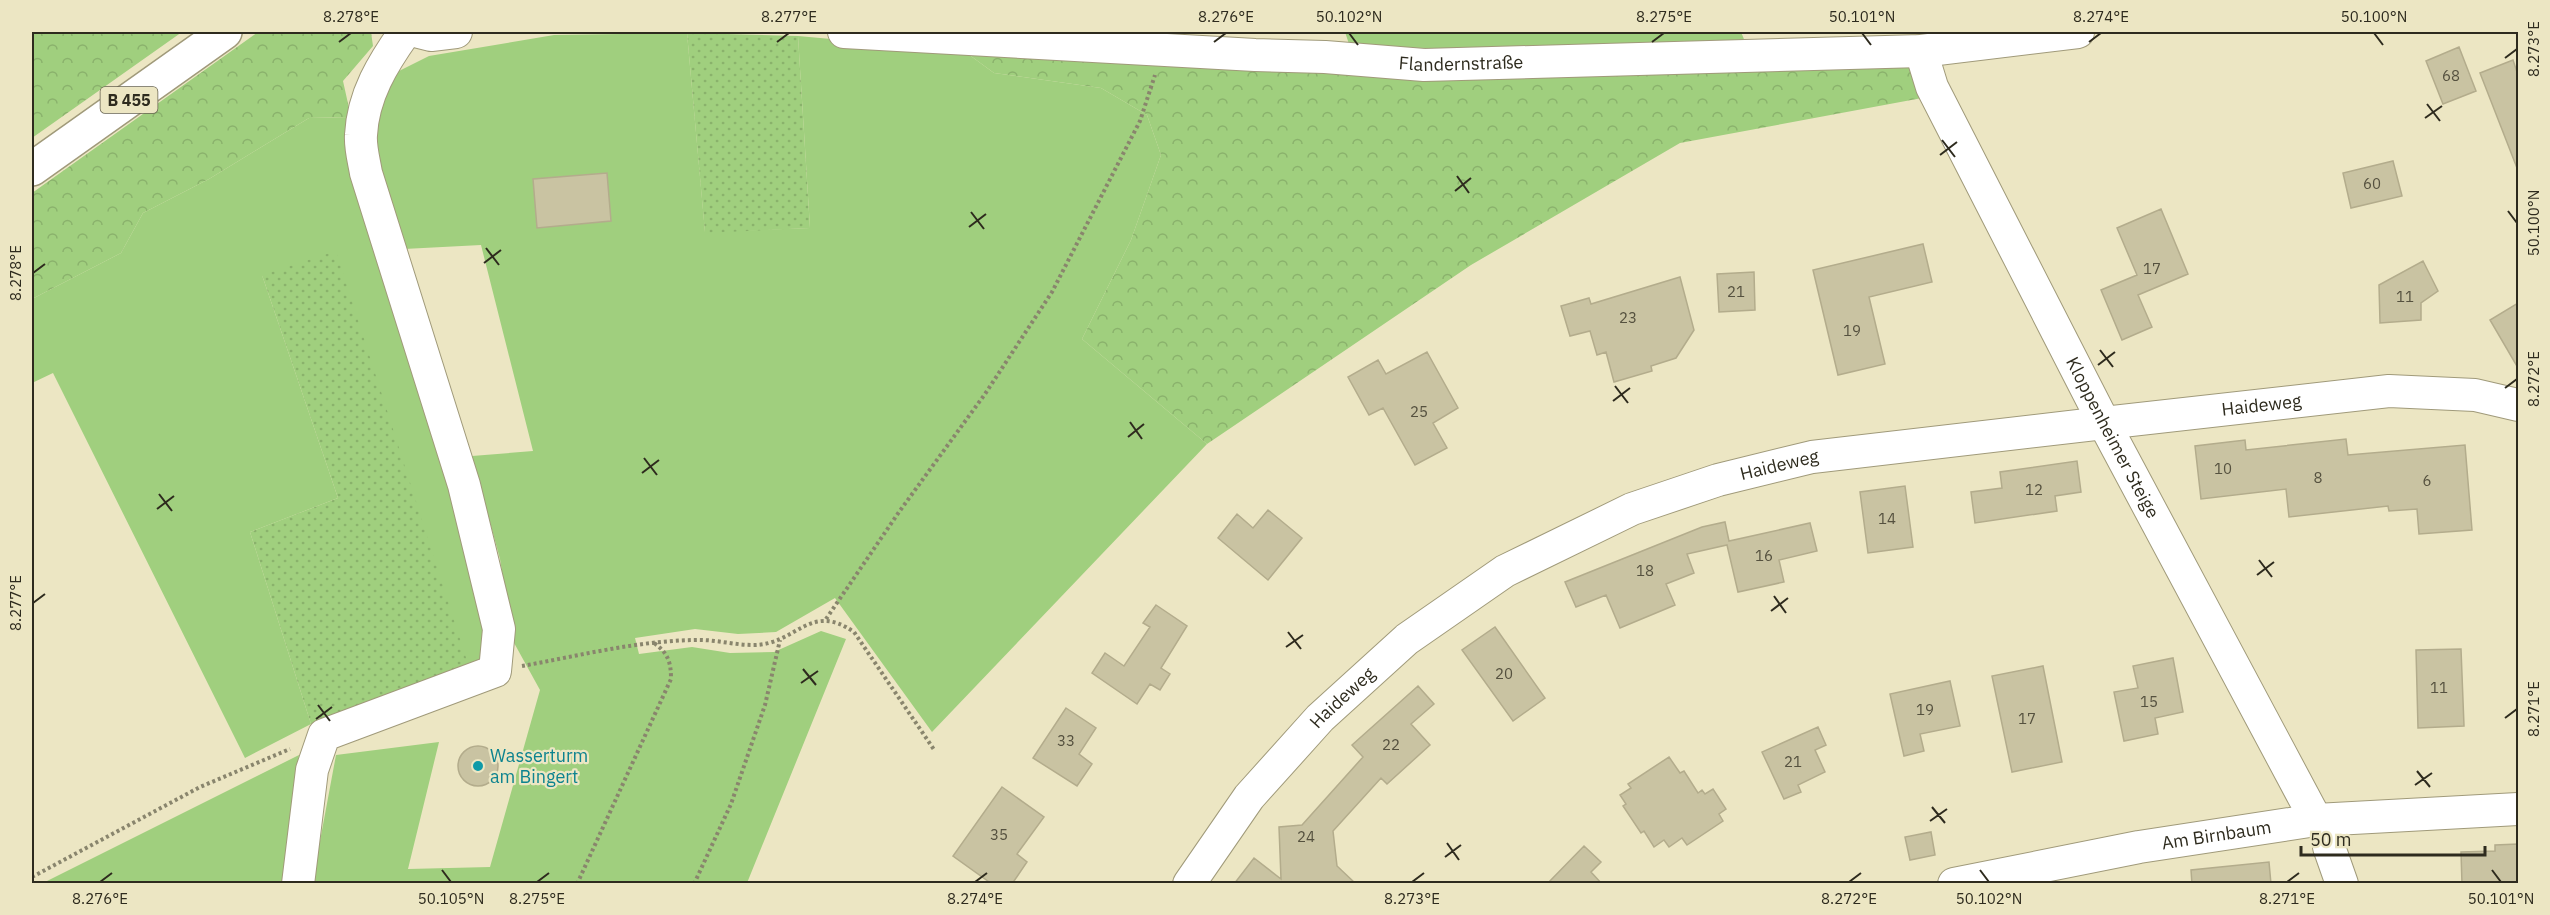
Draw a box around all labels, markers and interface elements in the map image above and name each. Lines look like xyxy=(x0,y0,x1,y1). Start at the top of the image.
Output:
text: 8.278°E xyxy=(323,7,379,26)
text: 8.277°E xyxy=(761,7,817,26)
text: 8.276°E xyxy=(1198,7,1254,26)
text: 50.102°N xyxy=(1316,7,1382,26)
text: 8.275°E xyxy=(1636,7,1692,26)
text: 50.101°N xyxy=(1829,7,1895,26)
text: 8.274°E xyxy=(2073,7,2129,26)
text: 50.100°N xyxy=(2341,7,2407,26)
text: 8.273°E xyxy=(2524,21,2543,77)
street label: Flandernstraße xyxy=(1398,50,1524,76)
house number: 68 xyxy=(2442,66,2460,85)
road number: B 455 xyxy=(100,87,158,113)
house number: 60 xyxy=(2363,174,2381,193)
text: 50.100°N xyxy=(2524,190,2543,256)
text: 8.278°E xyxy=(6,245,25,301)
house number: 17 xyxy=(2143,259,2161,278)
house number: 21 xyxy=(1727,282,1745,301)
house number: 11 xyxy=(2396,287,2414,306)
house number: 23 xyxy=(1619,308,1637,327)
house number: 19 xyxy=(1843,321,1861,340)
text: 8.272°E xyxy=(2524,351,2543,407)
street label: Kloppenheimer Steige xyxy=(2061,353,2165,522)
street label: Haideweg xyxy=(2220,389,2303,421)
house number: 25 xyxy=(1410,402,1428,421)
street label: Haideweg xyxy=(1738,444,1820,485)
house number: 10 xyxy=(2214,459,2232,478)
house number: 8 xyxy=(2313,468,2323,487)
house number: 6 xyxy=(2422,471,2432,490)
house number: 12 xyxy=(2025,480,2043,499)
house number: 14 xyxy=(1878,509,1896,528)
house number: 16 xyxy=(1755,546,1773,565)
house number: 18 xyxy=(1636,561,1654,580)
text: 8.277°E xyxy=(6,575,25,631)
street label: Haideweg xyxy=(1304,662,1380,733)
house number: 20 xyxy=(1495,664,1513,683)
house number: 11 xyxy=(2430,678,2448,697)
text: 8.271°E xyxy=(2524,681,2543,737)
house number: 15 xyxy=(2140,692,2158,711)
house number: 19 xyxy=(1916,700,1934,719)
house number: 17 xyxy=(2018,709,2036,728)
house number: 33 xyxy=(1057,731,1075,750)
house number: 22 xyxy=(1382,735,1400,754)
place label: Wasserturm am Bingert xyxy=(490,744,588,788)
house number: 21 xyxy=(1784,752,1802,771)
marker: Wasserturm am Bingert xyxy=(471,759,485,773)
street label: Am Birnbaum xyxy=(2160,815,2273,854)
scale bar xyxy=(2301,819,2486,857)
house number: 35 xyxy=(990,825,1008,844)
house number: 24 xyxy=(1297,827,1315,846)
text: 50 m xyxy=(2310,828,2352,851)
text: 8.276°E xyxy=(72,889,128,908)
text: 50.105°N xyxy=(418,889,484,908)
text: 8.275°E xyxy=(509,889,565,908)
text: 8.274°E xyxy=(947,889,1003,908)
text: 8.273°E xyxy=(1384,889,1440,908)
text: 8.272°E xyxy=(1821,889,1877,908)
text: 50.102°N xyxy=(1956,889,2022,908)
text: 8.271°E xyxy=(2259,889,2315,908)
text: 50.101°N xyxy=(2468,889,2534,908)

